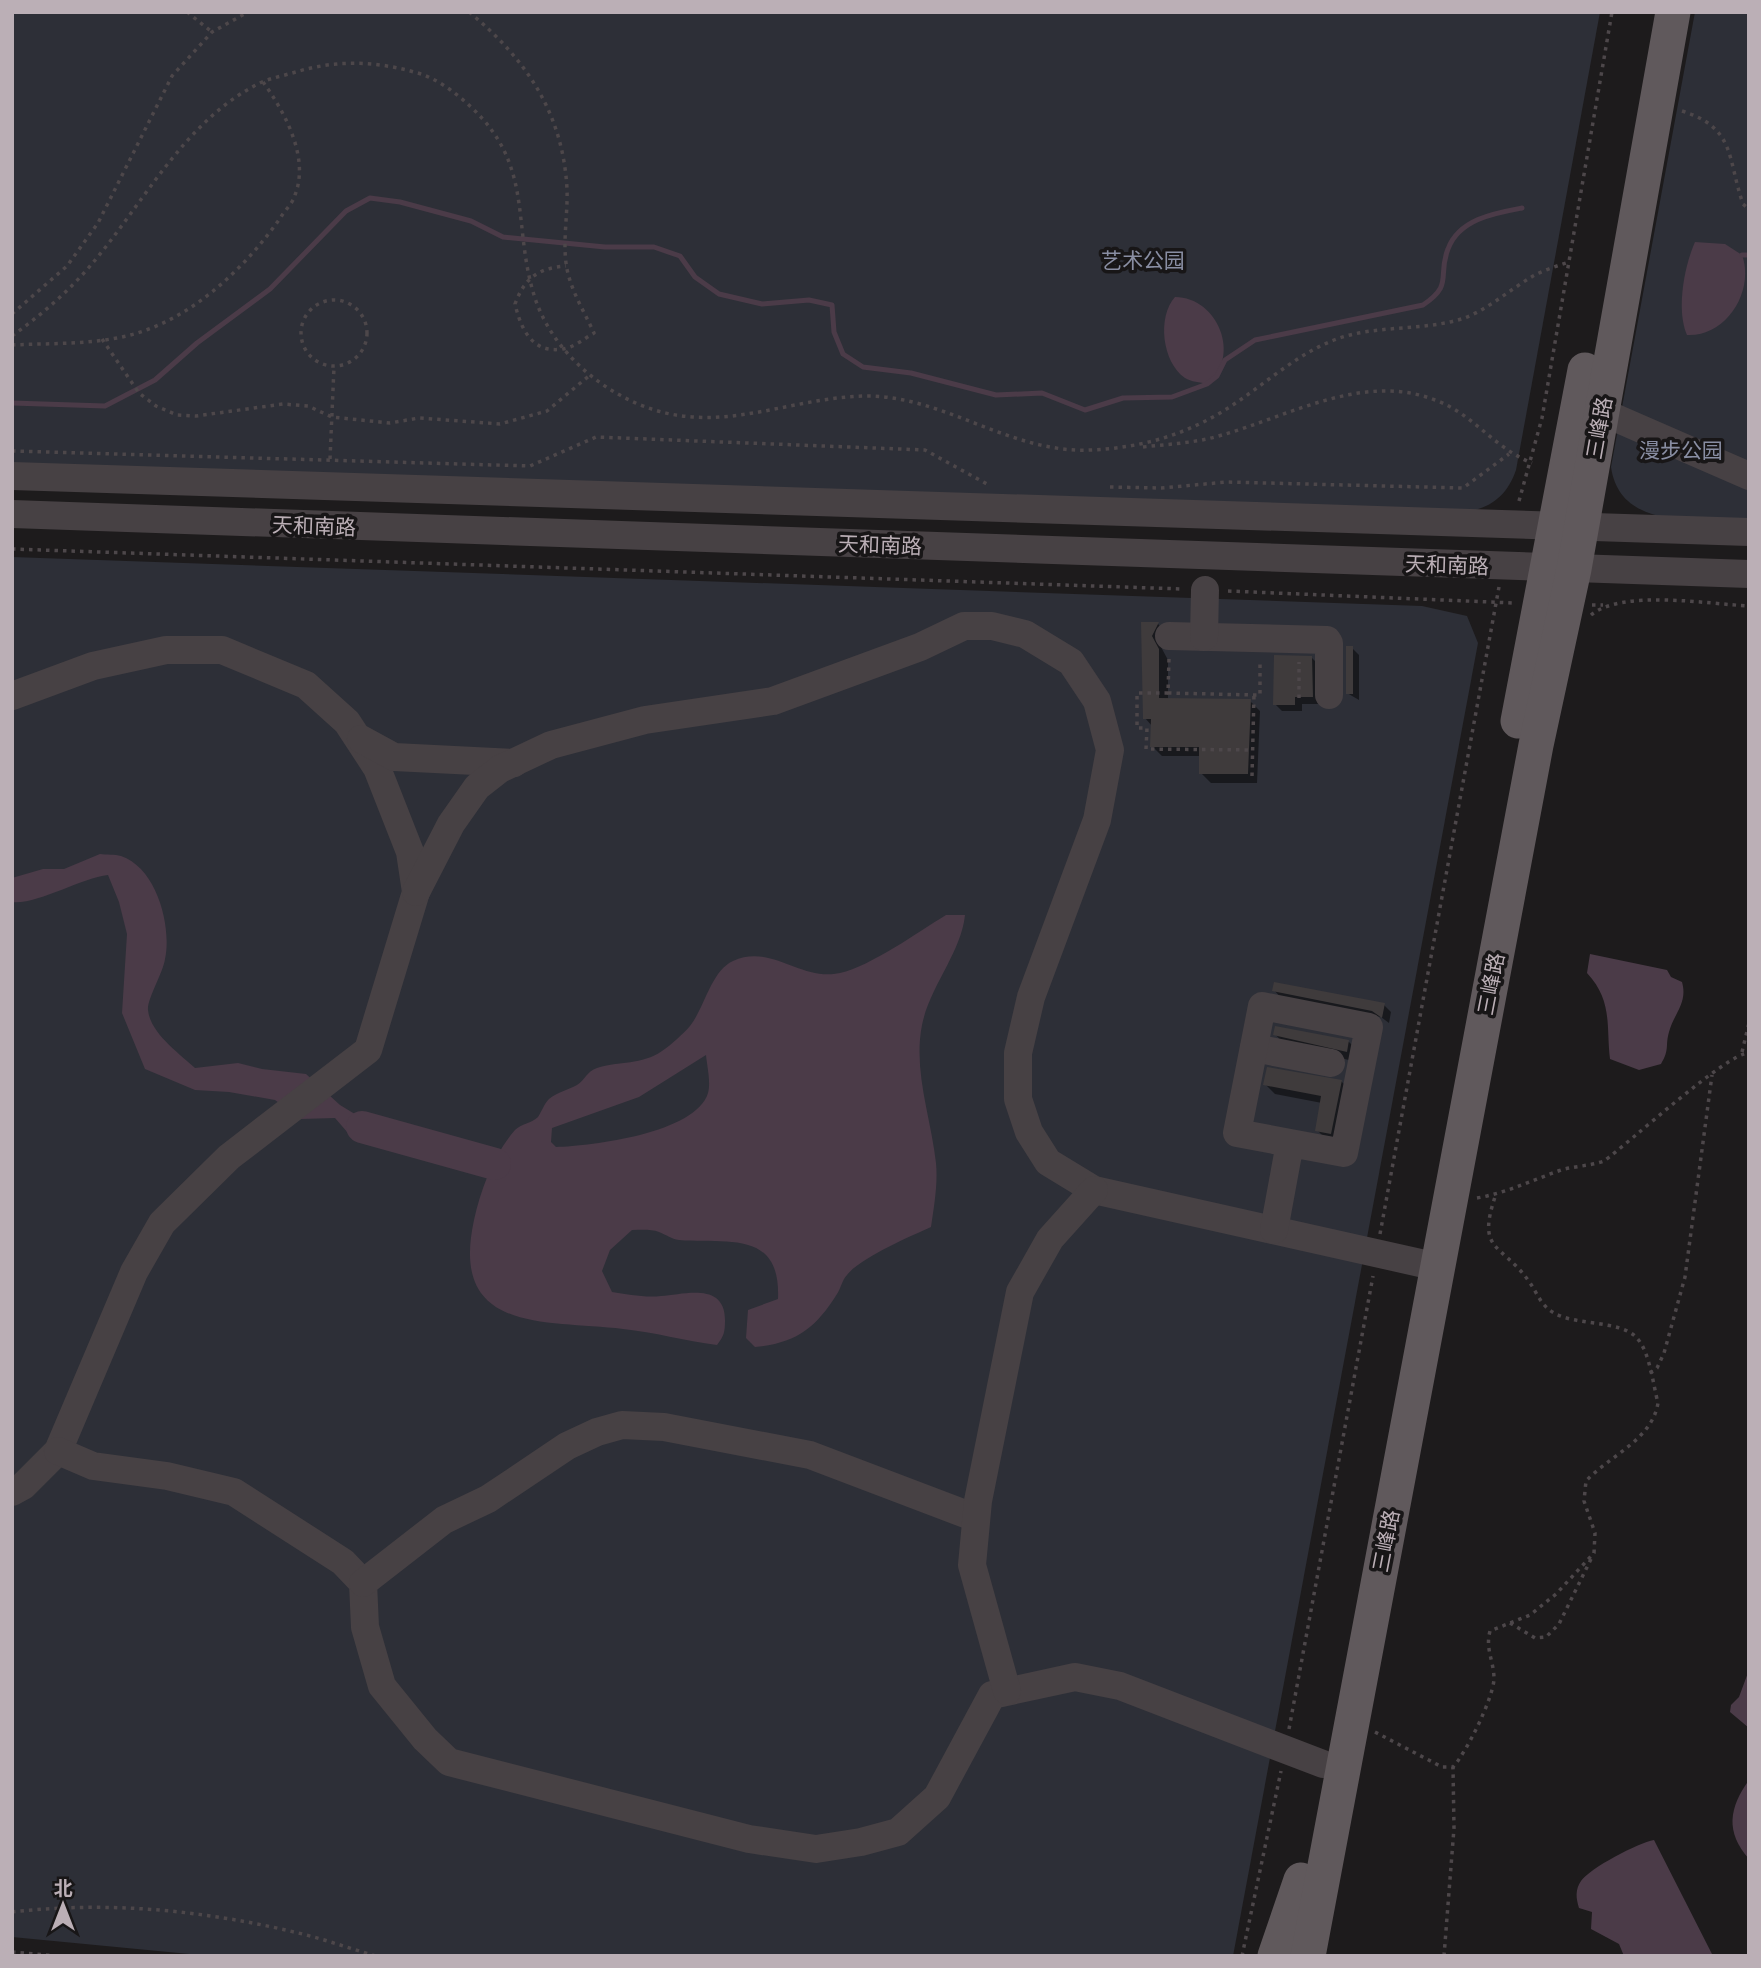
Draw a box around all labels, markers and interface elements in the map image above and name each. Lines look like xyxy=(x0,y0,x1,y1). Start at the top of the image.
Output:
park label: 艺术公园 xyxy=(1101,247,1185,274)
street label: 三峰路 xyxy=(1580,395,1618,461)
park label: 漫步公园 xyxy=(1639,437,1723,464)
street label: 天和南路 xyxy=(272,511,356,541)
street label: 天和南路 xyxy=(838,530,922,560)
street label: 天和南路 xyxy=(1405,550,1489,580)
street label: 三峰路 xyxy=(1472,951,1510,1017)
street label: 三峰路 xyxy=(1367,1508,1405,1574)
north arrow xyxy=(28,1870,98,1940)
text: 北 xyxy=(53,1876,73,1900)

